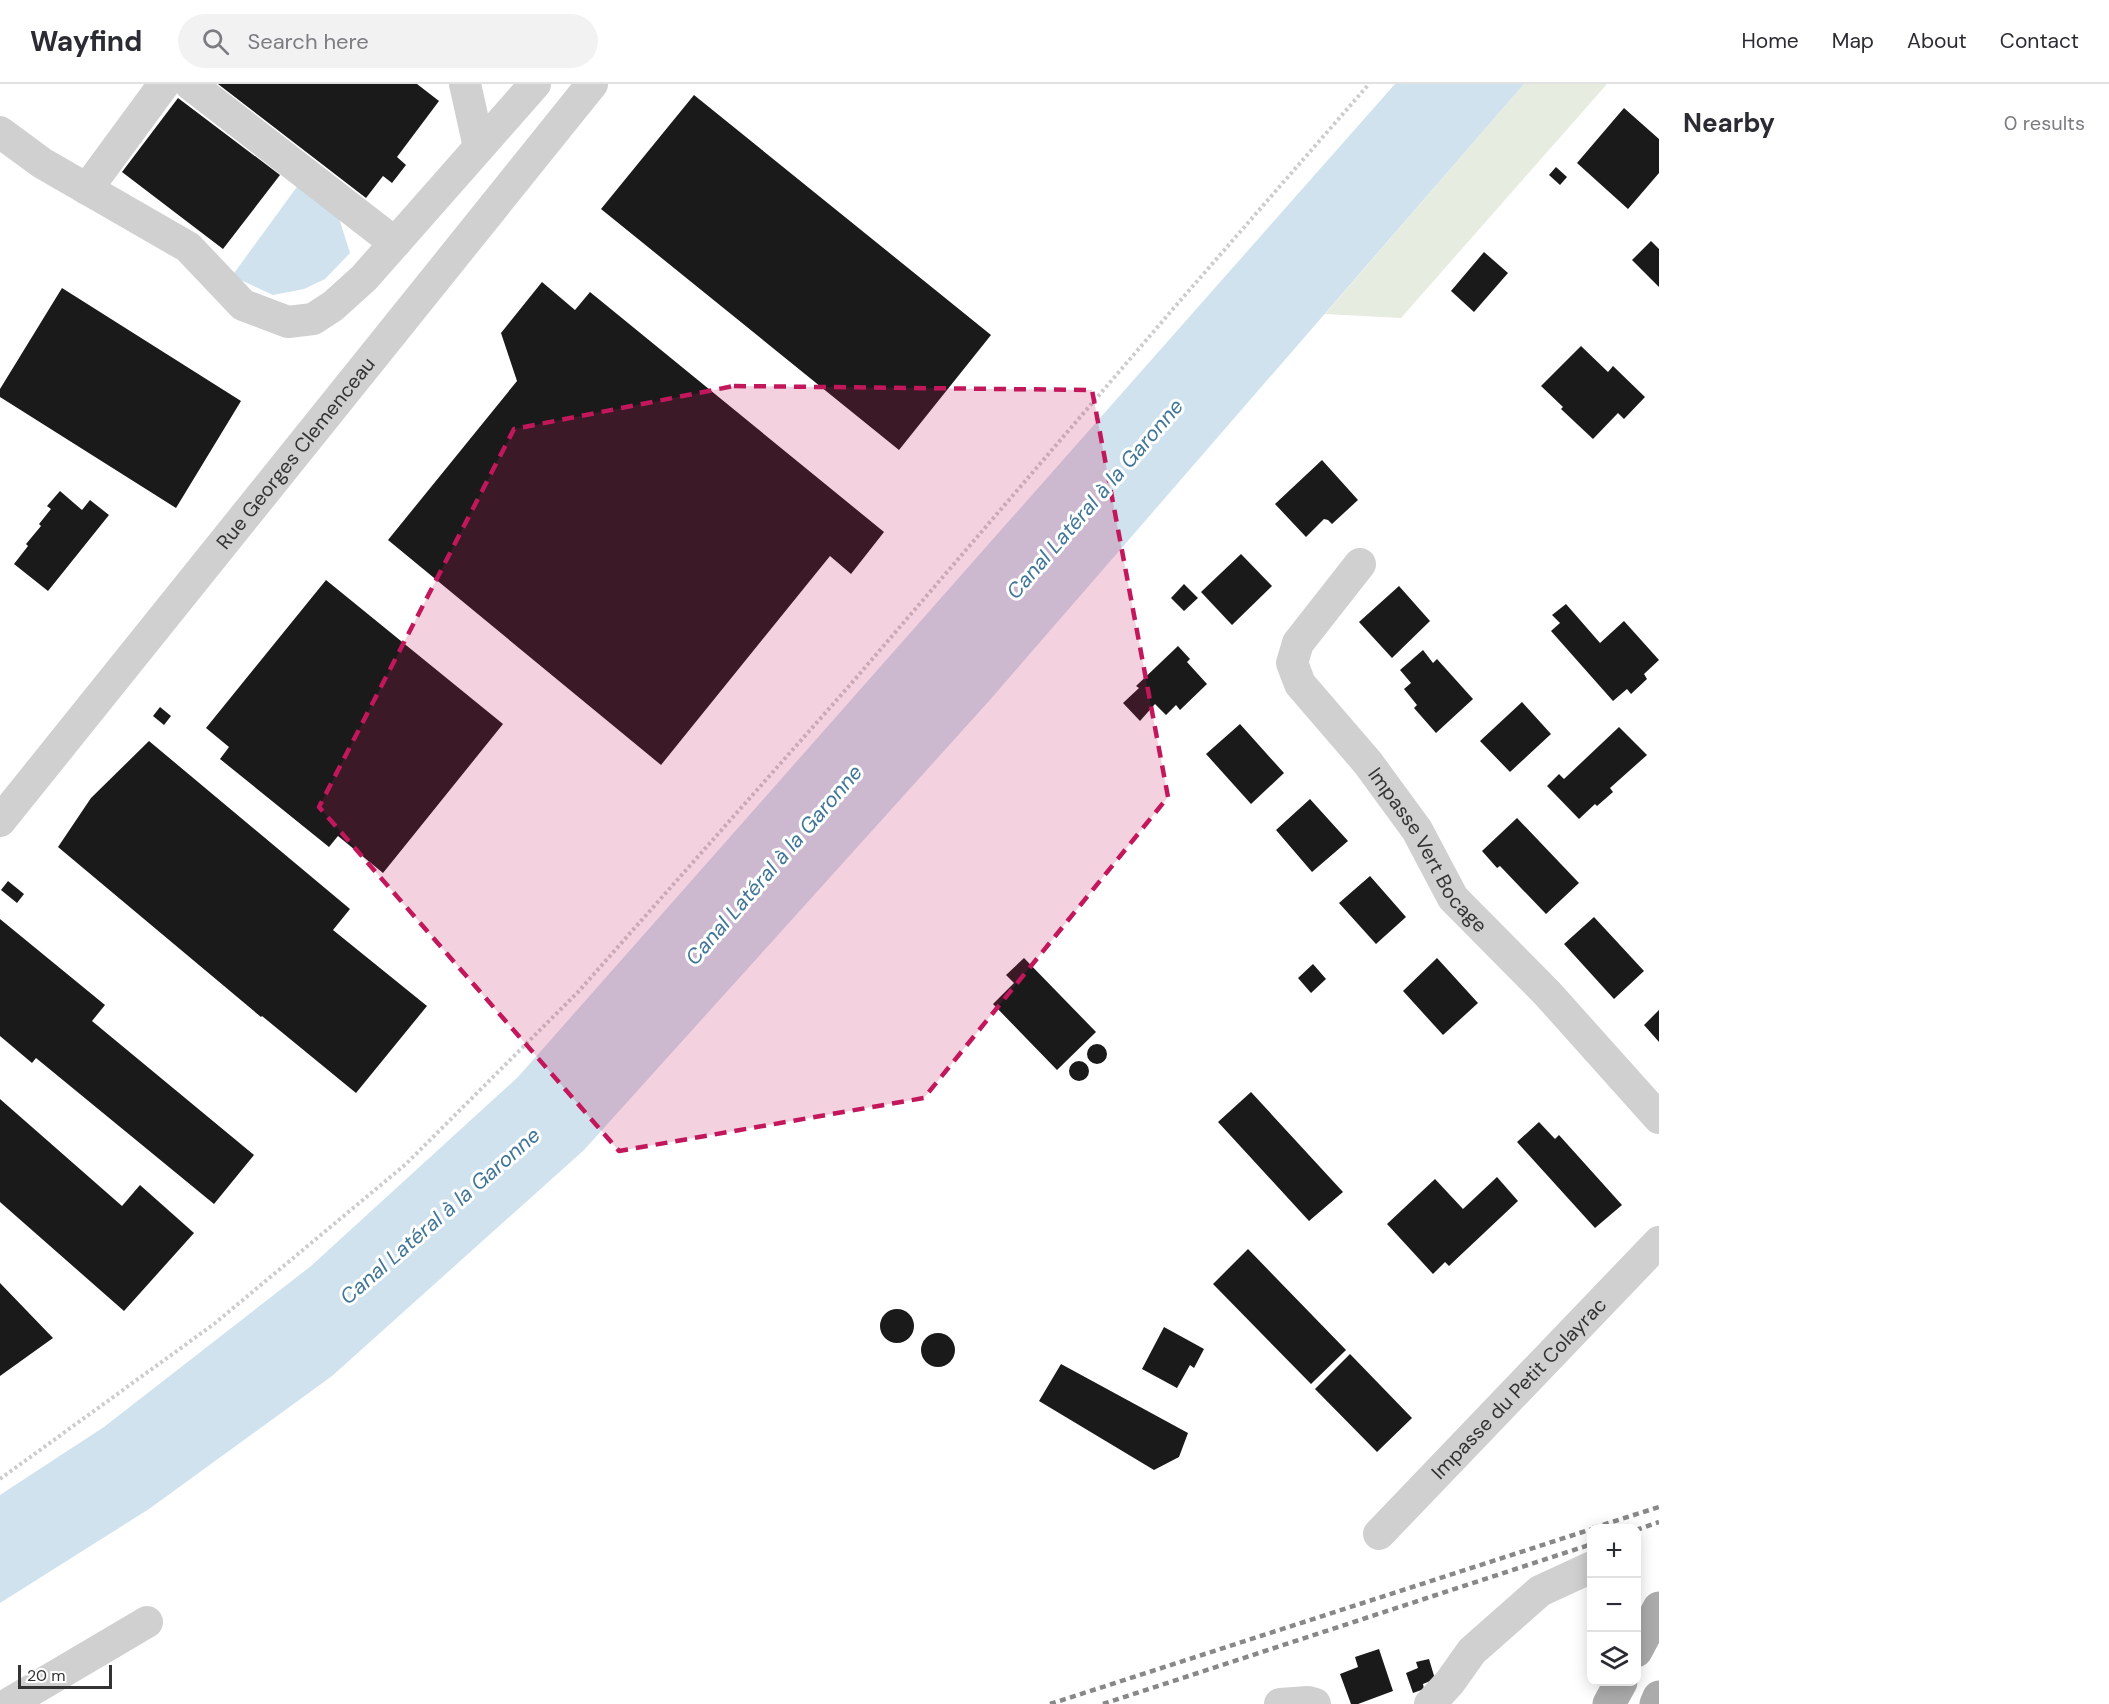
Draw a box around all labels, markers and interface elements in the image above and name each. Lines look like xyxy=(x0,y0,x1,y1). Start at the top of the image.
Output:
search box xyxy=(178,14,598,68)
text: Wayfind xyxy=(30,23,142,60)
icon: search xyxy=(199,25,232,58)
text: Search here xyxy=(247,27,369,56)
text: Home xyxy=(1741,27,1799,55)
text: Map xyxy=(1832,27,1874,55)
text: About xyxy=(1907,27,1967,55)
text: Contact xyxy=(2000,27,2079,55)
text: Nearby xyxy=(1683,106,1775,140)
text: 0 results xyxy=(2004,110,2085,136)
street label: Rue Georges Clemenceau xyxy=(211,352,381,554)
water label: Canal Latéral à la Garonne xyxy=(1000,393,1190,605)
water label: Canal Latéral à la Garonne xyxy=(679,759,869,971)
street label: Impasse Vert Bocage xyxy=(1362,762,1493,938)
water label: Canal Latéral à la Garonne xyxy=(334,1121,546,1311)
street label: Impasse du Petit Colayrac xyxy=(1426,1292,1612,1485)
map controls xyxy=(1587,1524,1641,1686)
button: + xyxy=(1587,1524,1641,1578)
button: − xyxy=(1587,1578,1641,1632)
button: layers xyxy=(1587,1632,1641,1686)
scale bar xyxy=(18,1662,112,1690)
text: 20 m xyxy=(27,1665,66,1686)

